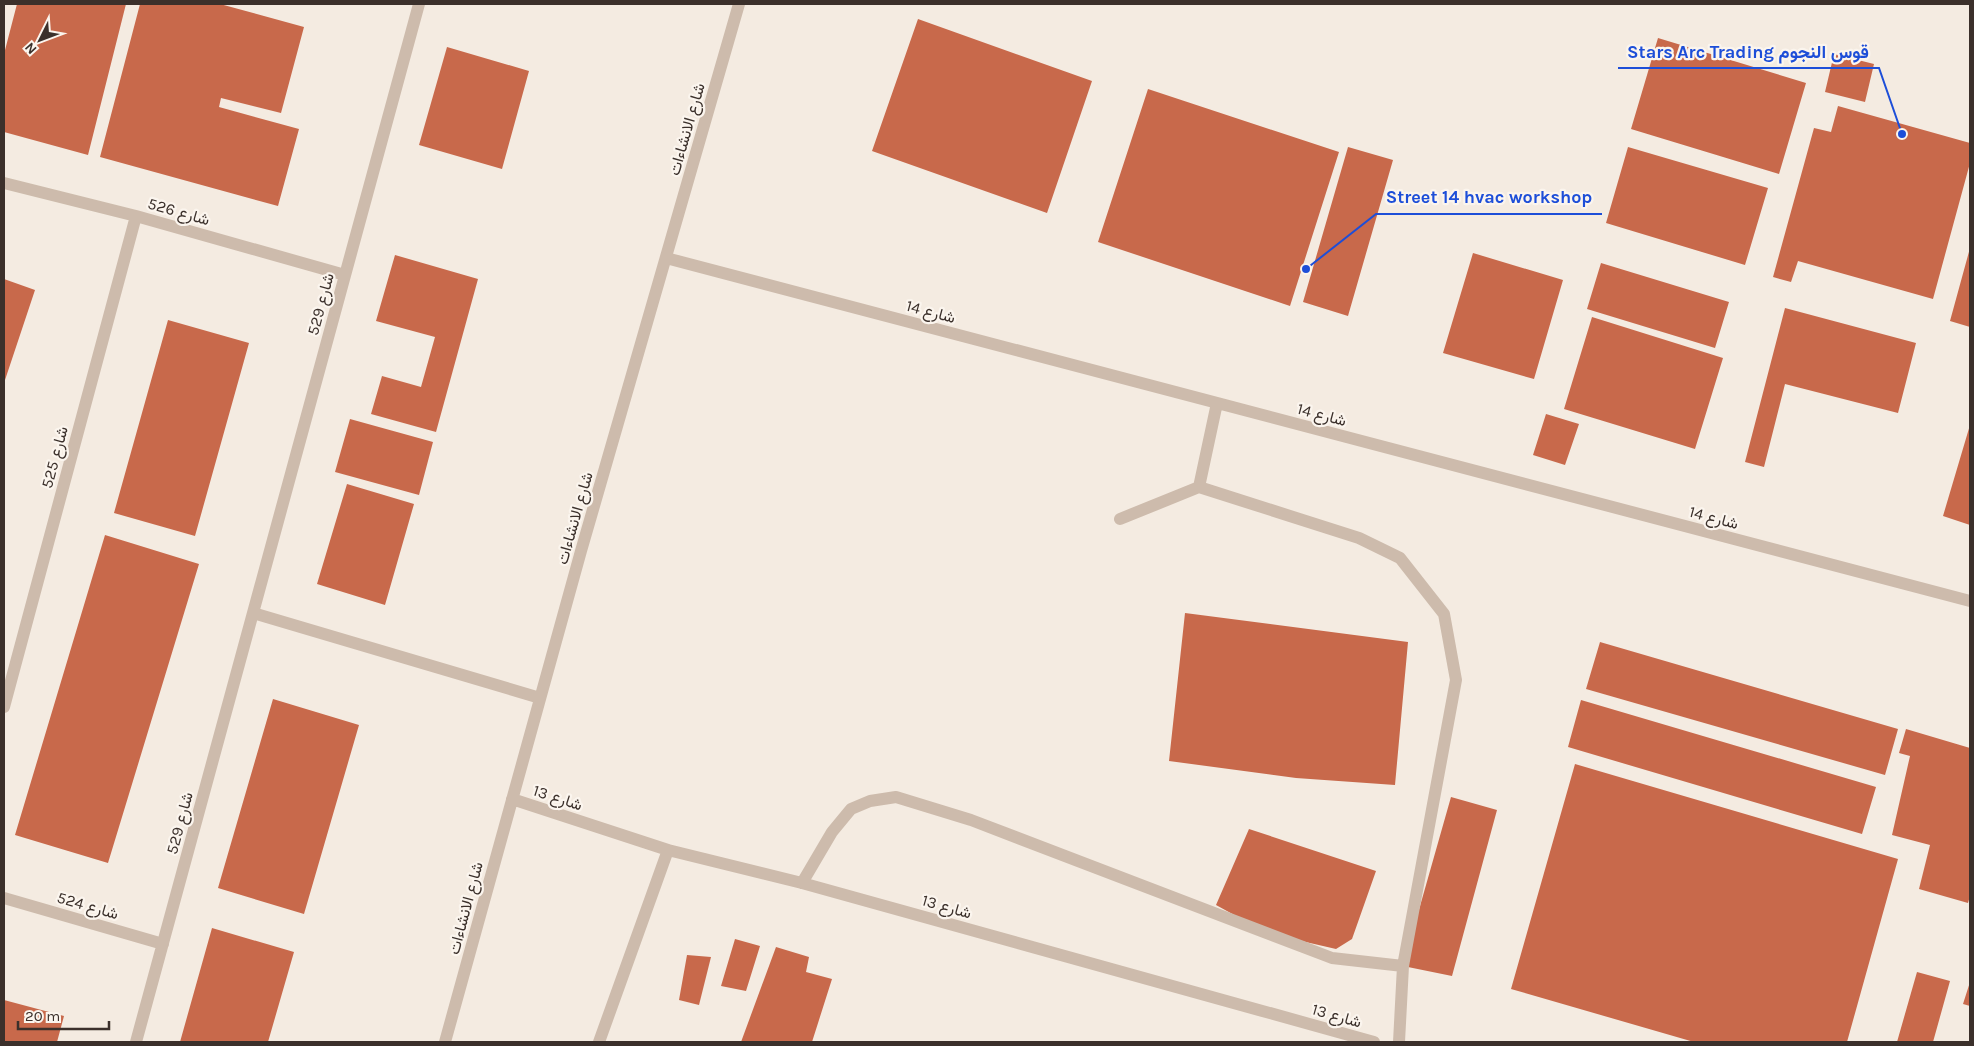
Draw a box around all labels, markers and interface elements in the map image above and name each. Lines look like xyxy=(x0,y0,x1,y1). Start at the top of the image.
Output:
north arrow xyxy=(15,15,65,65)
callout: Stars Arc Trading قوس النجوم xyxy=(1618,35,1879,68)
text: N xyxy=(21,39,40,58)
text: Stars Arc Trading قوس النجوم xyxy=(1627,41,1869,64)
street label: شارع الانشاءات xyxy=(664,81,711,178)
callout: Street 14 hvac workshop xyxy=(1376,181,1602,214)
text: Street 14 hvac workshop xyxy=(1386,186,1592,208)
street label: شارع 526 xyxy=(145,194,212,231)
street label: شارع 529 xyxy=(303,271,340,338)
street label: شارع 14 xyxy=(904,296,958,329)
street label: شارع 14 xyxy=(1295,399,1349,432)
street label: شارع 525 xyxy=(37,424,74,491)
street label: شارع الانشاءات xyxy=(552,470,599,567)
street label: شارع 14 xyxy=(1687,502,1741,535)
street label: شارع 13 xyxy=(530,781,585,816)
street label: شارع 529 xyxy=(162,790,199,857)
street label: شارع الانشاءات xyxy=(444,860,489,957)
street label: شارع 524 xyxy=(54,888,121,925)
street label: شارع 13 xyxy=(919,890,974,925)
scale bar xyxy=(18,998,109,1030)
street label: شارع 13 xyxy=(1309,999,1364,1034)
text: 20 m xyxy=(25,1007,60,1025)

